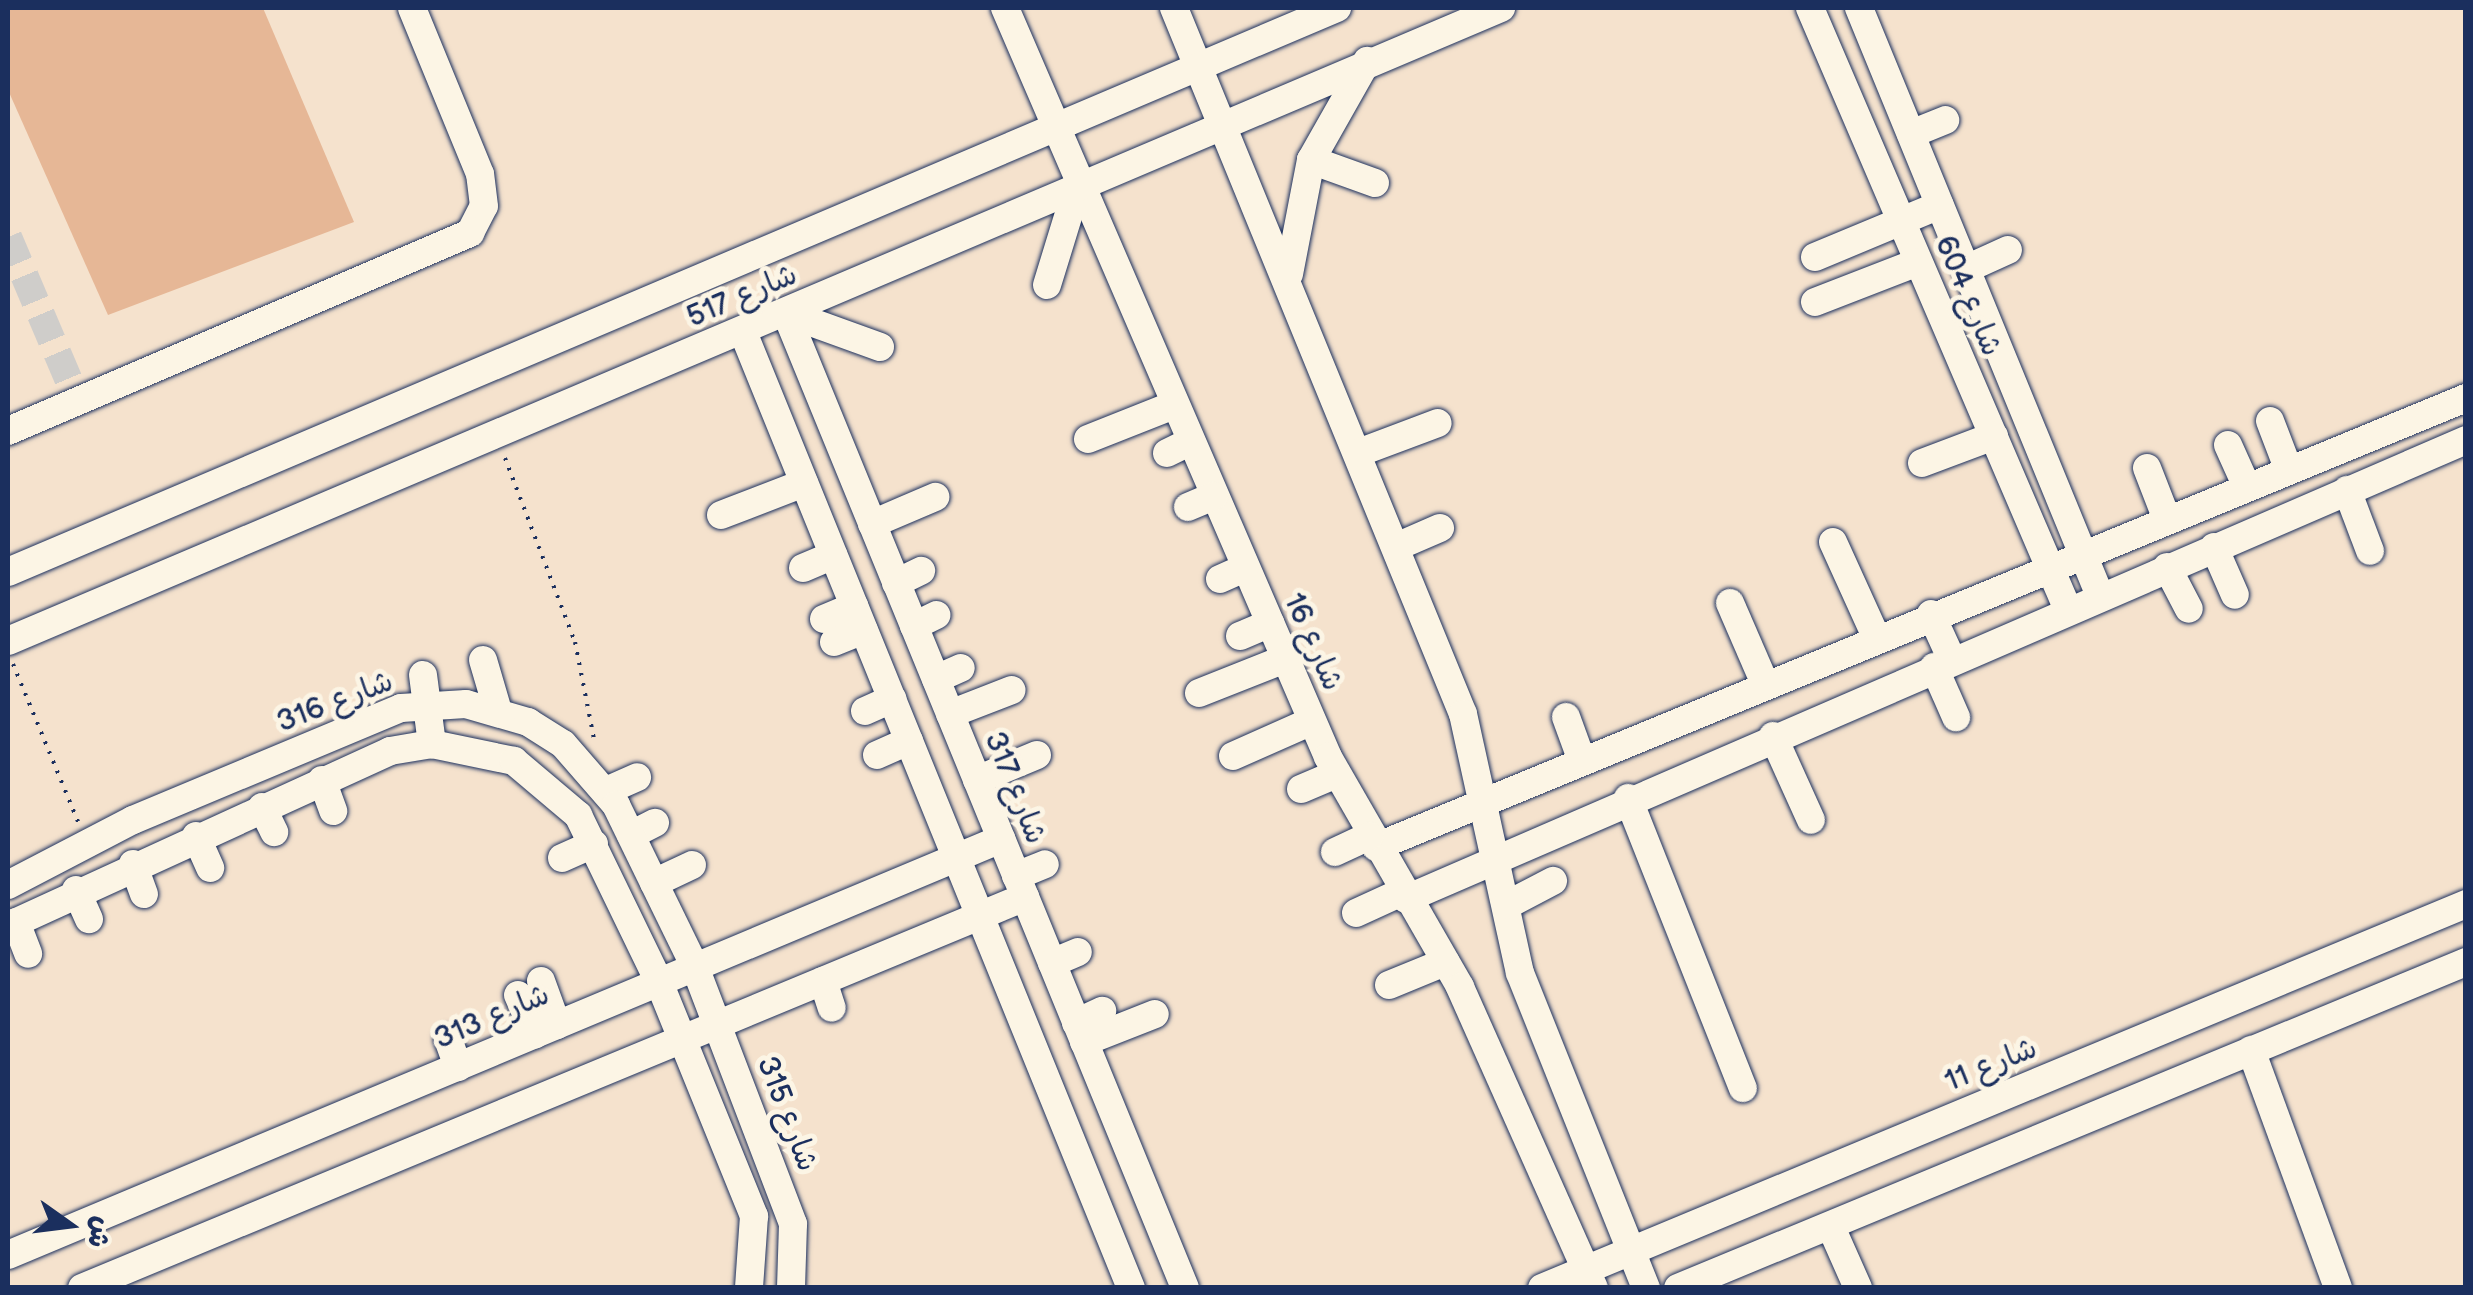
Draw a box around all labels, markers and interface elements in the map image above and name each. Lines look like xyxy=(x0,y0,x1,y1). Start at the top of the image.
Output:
street label: شارع 604 xyxy=(1927,230,2009,362)
street label: شارع 517 xyxy=(681,257,803,335)
street label: شارع 16 xyxy=(1276,588,1350,696)
street label: شارع 316 xyxy=(272,663,398,741)
street label: شارع 317 xyxy=(976,727,1054,849)
street label: شارع 313 xyxy=(429,977,555,1057)
street label: شارع 11 xyxy=(1940,1030,2042,1100)
street label: شارع 315 xyxy=(749,1051,825,1177)
north arrow xyxy=(20,1175,120,1275)
text: ش xyxy=(80,1213,119,1251)

